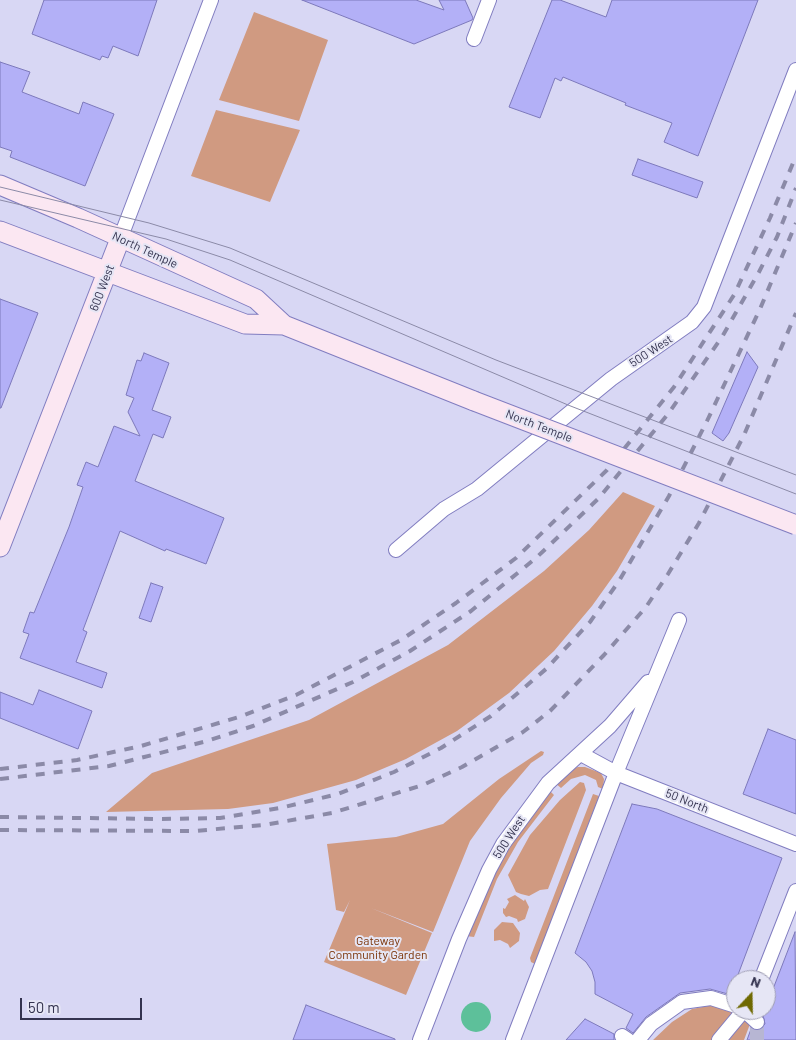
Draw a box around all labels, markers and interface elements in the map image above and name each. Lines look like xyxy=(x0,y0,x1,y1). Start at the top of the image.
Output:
street label: North Temple xyxy=(110,229,180,271)
street label: 600 West xyxy=(87,263,117,313)
street label: 500 West xyxy=(627,332,675,370)
street label: North Temple xyxy=(504,407,574,445)
street label: 50 North xyxy=(663,786,711,816)
street label: 500 West xyxy=(490,813,528,861)
park label: Gateway Community Garden xyxy=(328,934,428,962)
north arrow xyxy=(726,970,776,1020)
text: N xyxy=(749,972,764,991)
scale bar xyxy=(22,988,145,1020)
text: 50 m xyxy=(28,998,60,1016)

